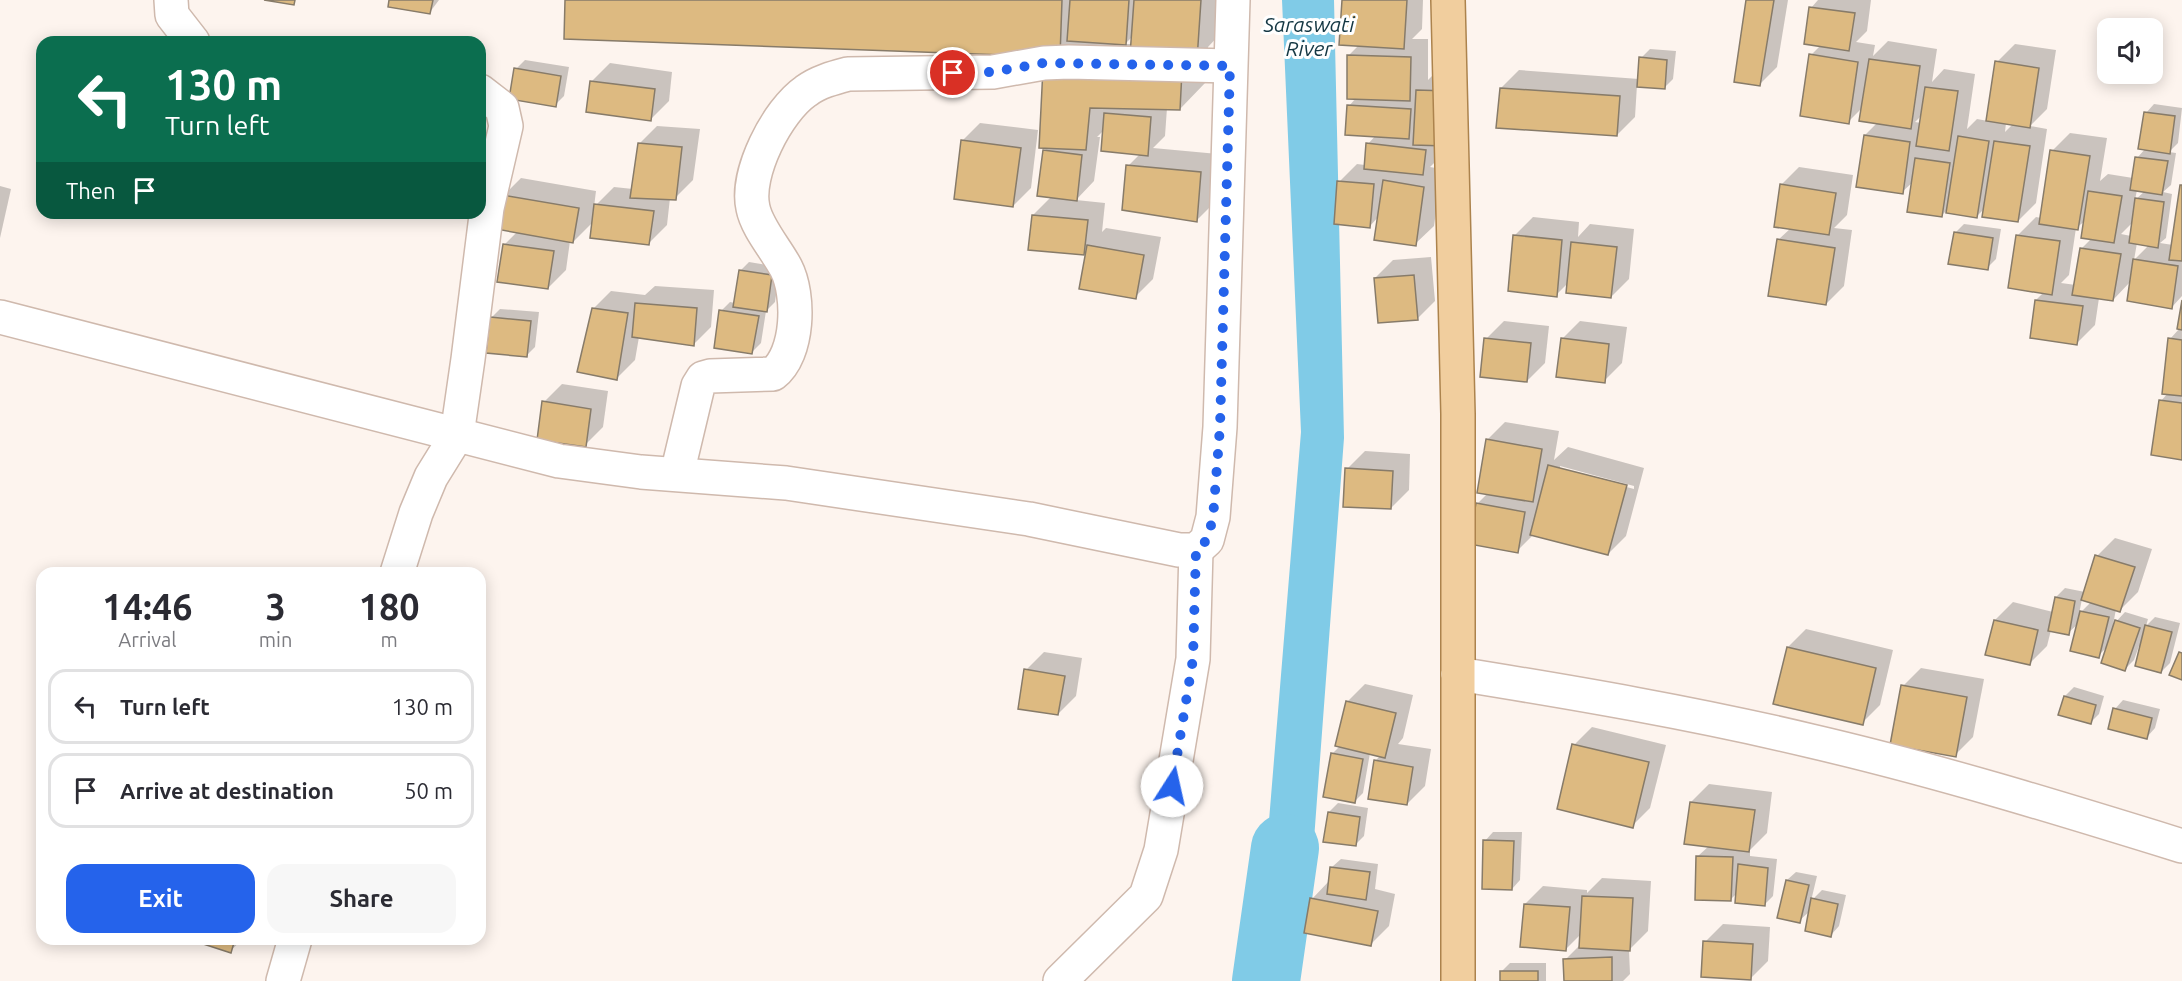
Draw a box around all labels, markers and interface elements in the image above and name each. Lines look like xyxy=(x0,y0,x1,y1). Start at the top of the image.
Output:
water label: Saraswati River xyxy=(1262,12,1355,60)
map controls xyxy=(2097,18,2163,84)
button: sound xyxy=(2097,18,2163,84)
pin xyxy=(927,47,978,98)
icon: arrive xyxy=(936,56,969,89)
icon: left xyxy=(66,60,144,138)
text: 130 m xyxy=(165,61,282,108)
text: Turn left xyxy=(165,110,269,140)
icon: arrive xyxy=(128,174,161,207)
text: Then xyxy=(66,178,116,203)
text: 14:46 xyxy=(102,586,192,627)
text: 3 xyxy=(265,586,286,627)
text: 180 xyxy=(359,586,420,627)
text: Arrival xyxy=(118,628,177,651)
text: min xyxy=(259,628,292,651)
text: m xyxy=(381,628,398,651)
icon: left xyxy=(69,690,102,723)
text: Turn left xyxy=(120,694,210,719)
text: 130 m xyxy=(392,694,453,719)
position arrow xyxy=(1140,754,1204,818)
icon: arrive xyxy=(69,774,102,807)
text: Arrive at destination xyxy=(120,778,334,803)
text: 50 m xyxy=(404,778,453,803)
button: Exit xyxy=(66,864,255,933)
button: Share xyxy=(267,864,456,933)

